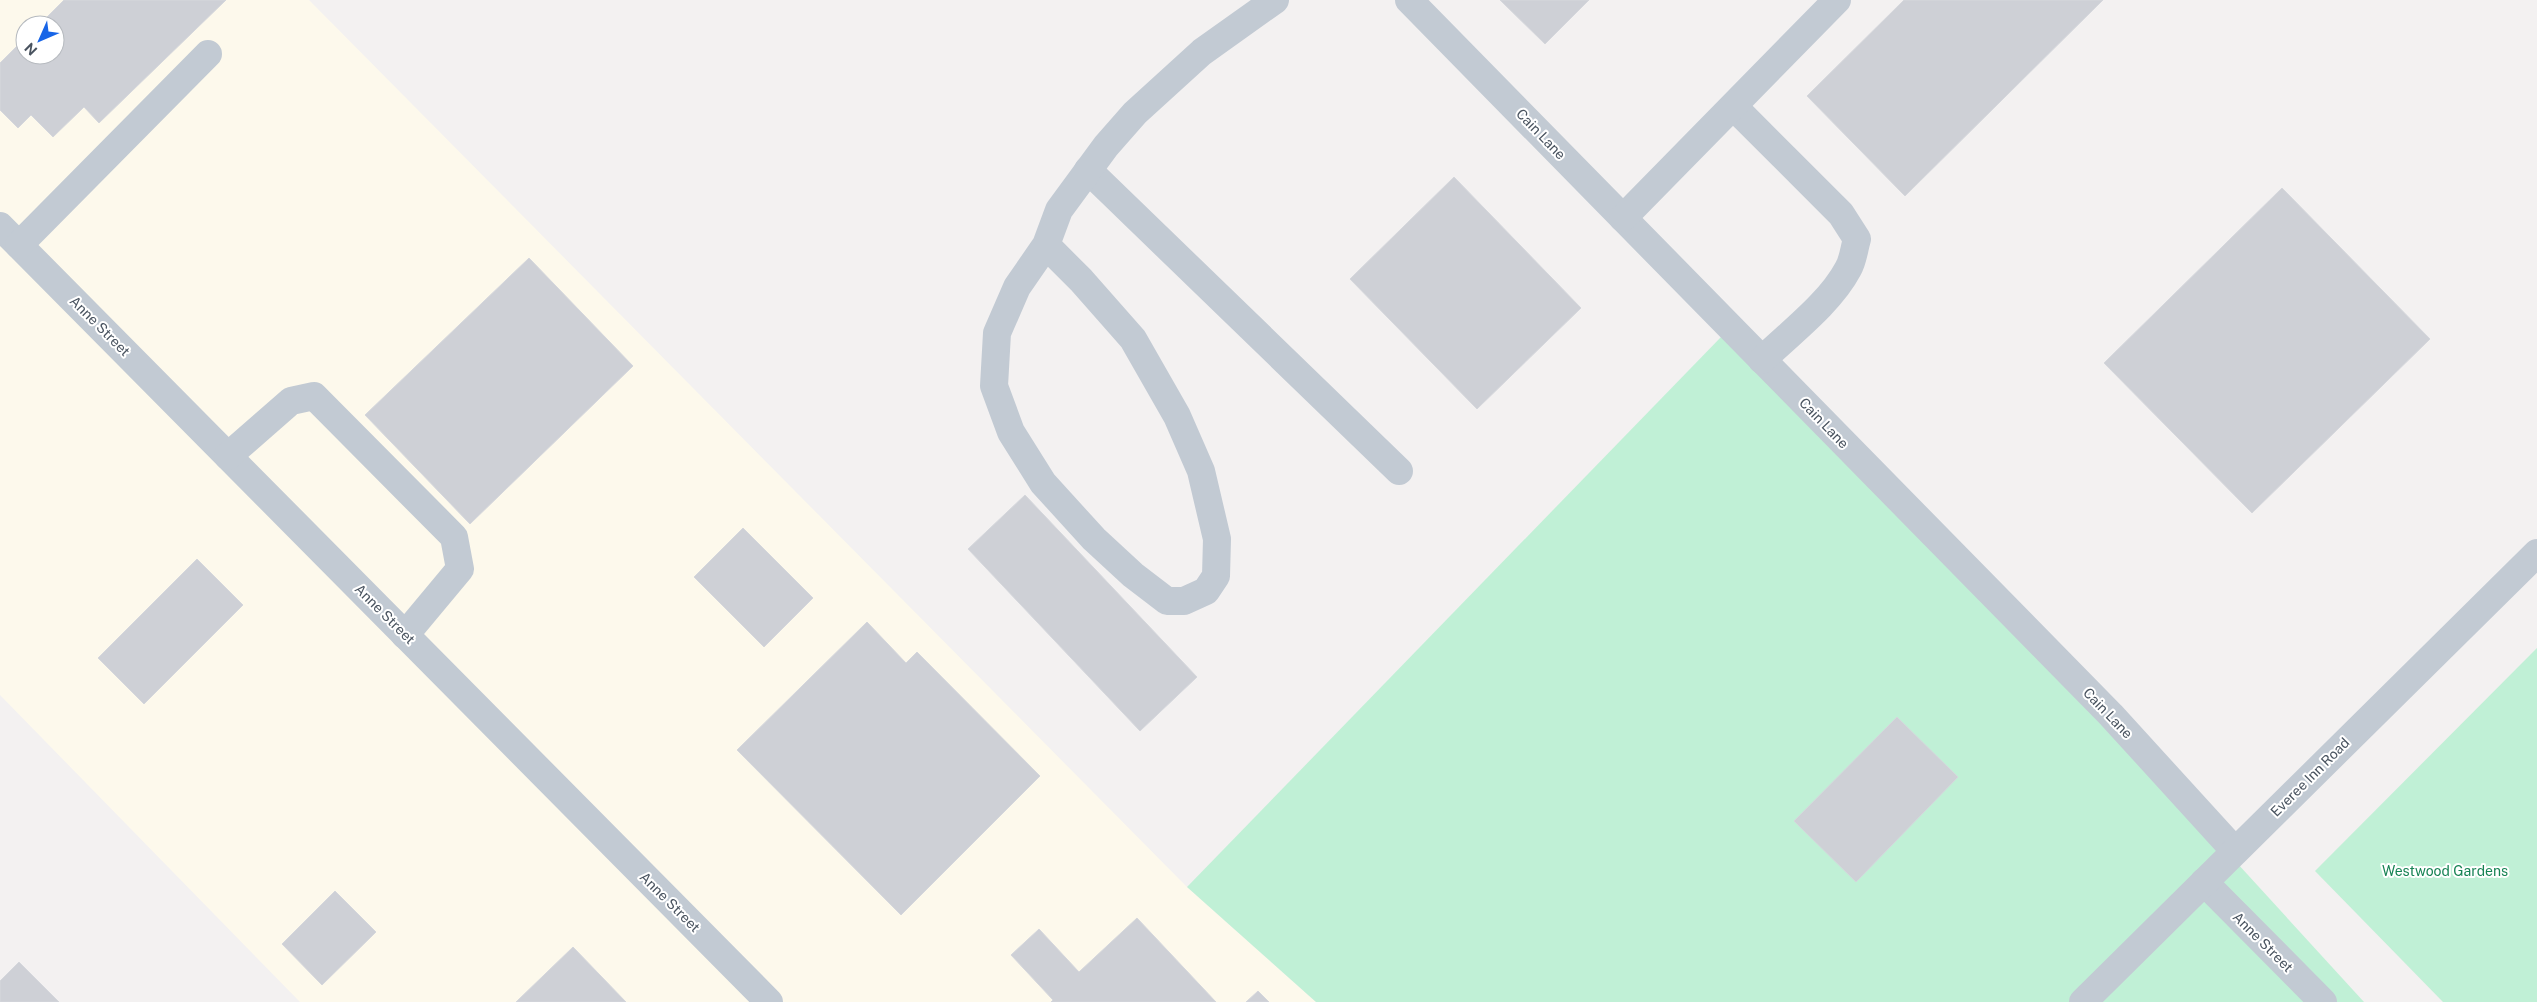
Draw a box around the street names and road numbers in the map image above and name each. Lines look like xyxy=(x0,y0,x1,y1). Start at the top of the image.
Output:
street label: Cain Lane xyxy=(1513,105,1569,163)
street label: Anne Street xyxy=(67,293,133,359)
street label: Cain Lane xyxy=(1796,394,1852,452)
street label: Anne Street xyxy=(352,581,418,647)
street label: Cain Lane xyxy=(2080,684,2136,742)
street label: Everee Inn Road xyxy=(2267,734,2353,820)
street label: Anne Street xyxy=(637,869,703,935)
street label: Anne Street xyxy=(2230,909,2296,975)

